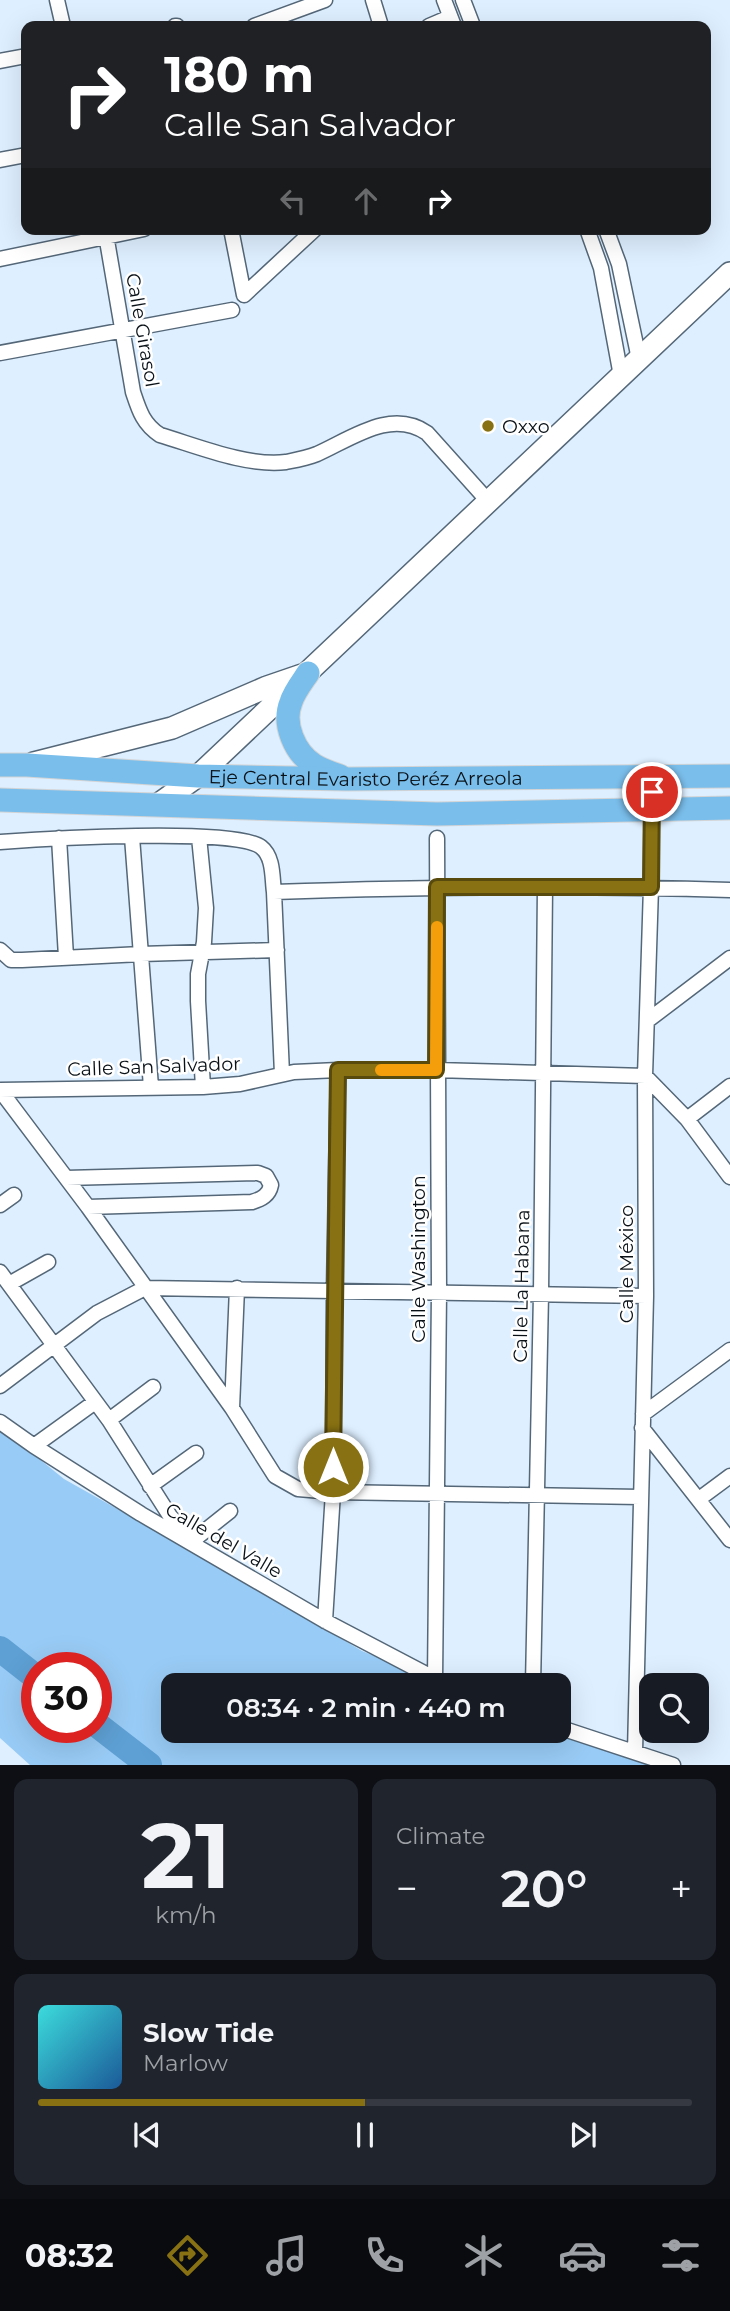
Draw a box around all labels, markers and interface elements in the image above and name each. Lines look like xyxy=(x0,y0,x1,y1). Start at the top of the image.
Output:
text: 180 m xyxy=(164,45,314,104)
icon: right xyxy=(49,49,140,140)
text: Calle San Salvador xyxy=(164,105,456,144)
icon: left xyxy=(274,182,312,220)
icon: ahead xyxy=(347,182,385,220)
icon: right xyxy=(420,182,458,220)
street label: Calle Girasol xyxy=(121,271,164,389)
place label: Oxxo xyxy=(502,415,550,438)
marker: Oxxo xyxy=(480,418,496,434)
pin xyxy=(622,762,682,822)
street label: Eje Central Evaristo Peréz Arreola xyxy=(208,765,523,791)
icon: arrive xyxy=(633,773,671,811)
street label: Calle San Salvador xyxy=(67,1052,241,1081)
street label: Calle Washington xyxy=(407,1175,430,1343)
street label: Calle México xyxy=(615,1205,638,1323)
street label: Calle La Habana xyxy=(509,1209,534,1363)
position arrow xyxy=(296,1430,370,1504)
street label: Calle del Valle xyxy=(161,1498,286,1583)
speed limit sign: 30 xyxy=(21,1652,112,1743)
map controls xyxy=(639,1673,709,1743)
button: search xyxy=(639,1673,709,1743)
text: 08:34 · 2 min · 440 m xyxy=(226,1692,506,1724)
text: 21 xyxy=(141,1800,231,1911)
text: Climate xyxy=(396,1822,485,1850)
text: 20° xyxy=(500,1857,588,1920)
text: − xyxy=(396,1865,418,1912)
text: + xyxy=(670,1865,692,1912)
text: km/h xyxy=(155,1901,217,1929)
text: Slow Tide xyxy=(143,2017,274,2049)
text: Marlow xyxy=(143,2049,228,2077)
icon: previous xyxy=(128,2116,166,2154)
icon: pause xyxy=(346,2116,384,2154)
icon: next xyxy=(564,2116,602,2154)
icon: directions xyxy=(163,2231,212,2280)
icon: music xyxy=(262,2231,311,2280)
icon: phone xyxy=(360,2231,409,2280)
icon: climate xyxy=(459,2231,508,2280)
icon: car xyxy=(558,2231,607,2280)
icon: filters xyxy=(656,2231,705,2280)
text: 08:32 xyxy=(25,2236,114,2275)

